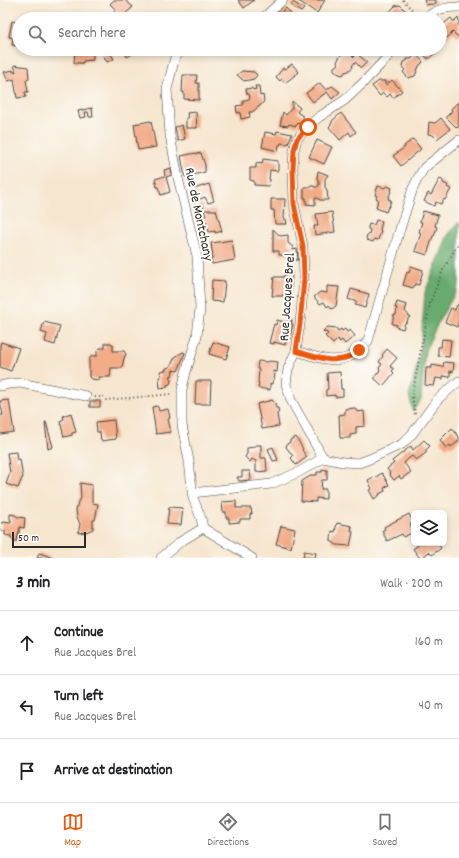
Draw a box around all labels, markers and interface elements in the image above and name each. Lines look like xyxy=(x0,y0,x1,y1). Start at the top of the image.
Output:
search box xyxy=(12,12,447,56)
icon: search xyxy=(26,23,48,45)
text: Search here xyxy=(58,23,126,45)
route start xyxy=(299,118,317,136)
street label: Rue de Montchany xyxy=(178,166,218,263)
street label: Rue Jacques Brel xyxy=(275,252,301,342)
route end xyxy=(350,341,368,359)
map controls xyxy=(411,510,447,546)
button: layers xyxy=(411,510,447,546)
scale bar xyxy=(12,530,86,549)
text: 50 m xyxy=(18,531,39,547)
text: 3 min xyxy=(16,572,50,596)
text: Walk · 200 m xyxy=(380,575,443,594)
text: Continue xyxy=(54,622,103,644)
icon: ahead xyxy=(16,632,38,654)
text: 160 m xyxy=(415,633,443,652)
text: Rue Jacques Brel xyxy=(54,644,136,663)
text: Turn left xyxy=(54,686,103,708)
icon: left xyxy=(16,696,38,718)
text: 40 m xyxy=(419,697,443,716)
text: Rue Jacques Brel xyxy=(54,708,136,727)
icon: arrive xyxy=(16,760,38,782)
text: Arrive at destination xyxy=(54,760,172,782)
tab: Map xyxy=(62,811,84,851)
tab: Directions xyxy=(207,811,249,851)
tab: Saved xyxy=(373,811,397,851)

